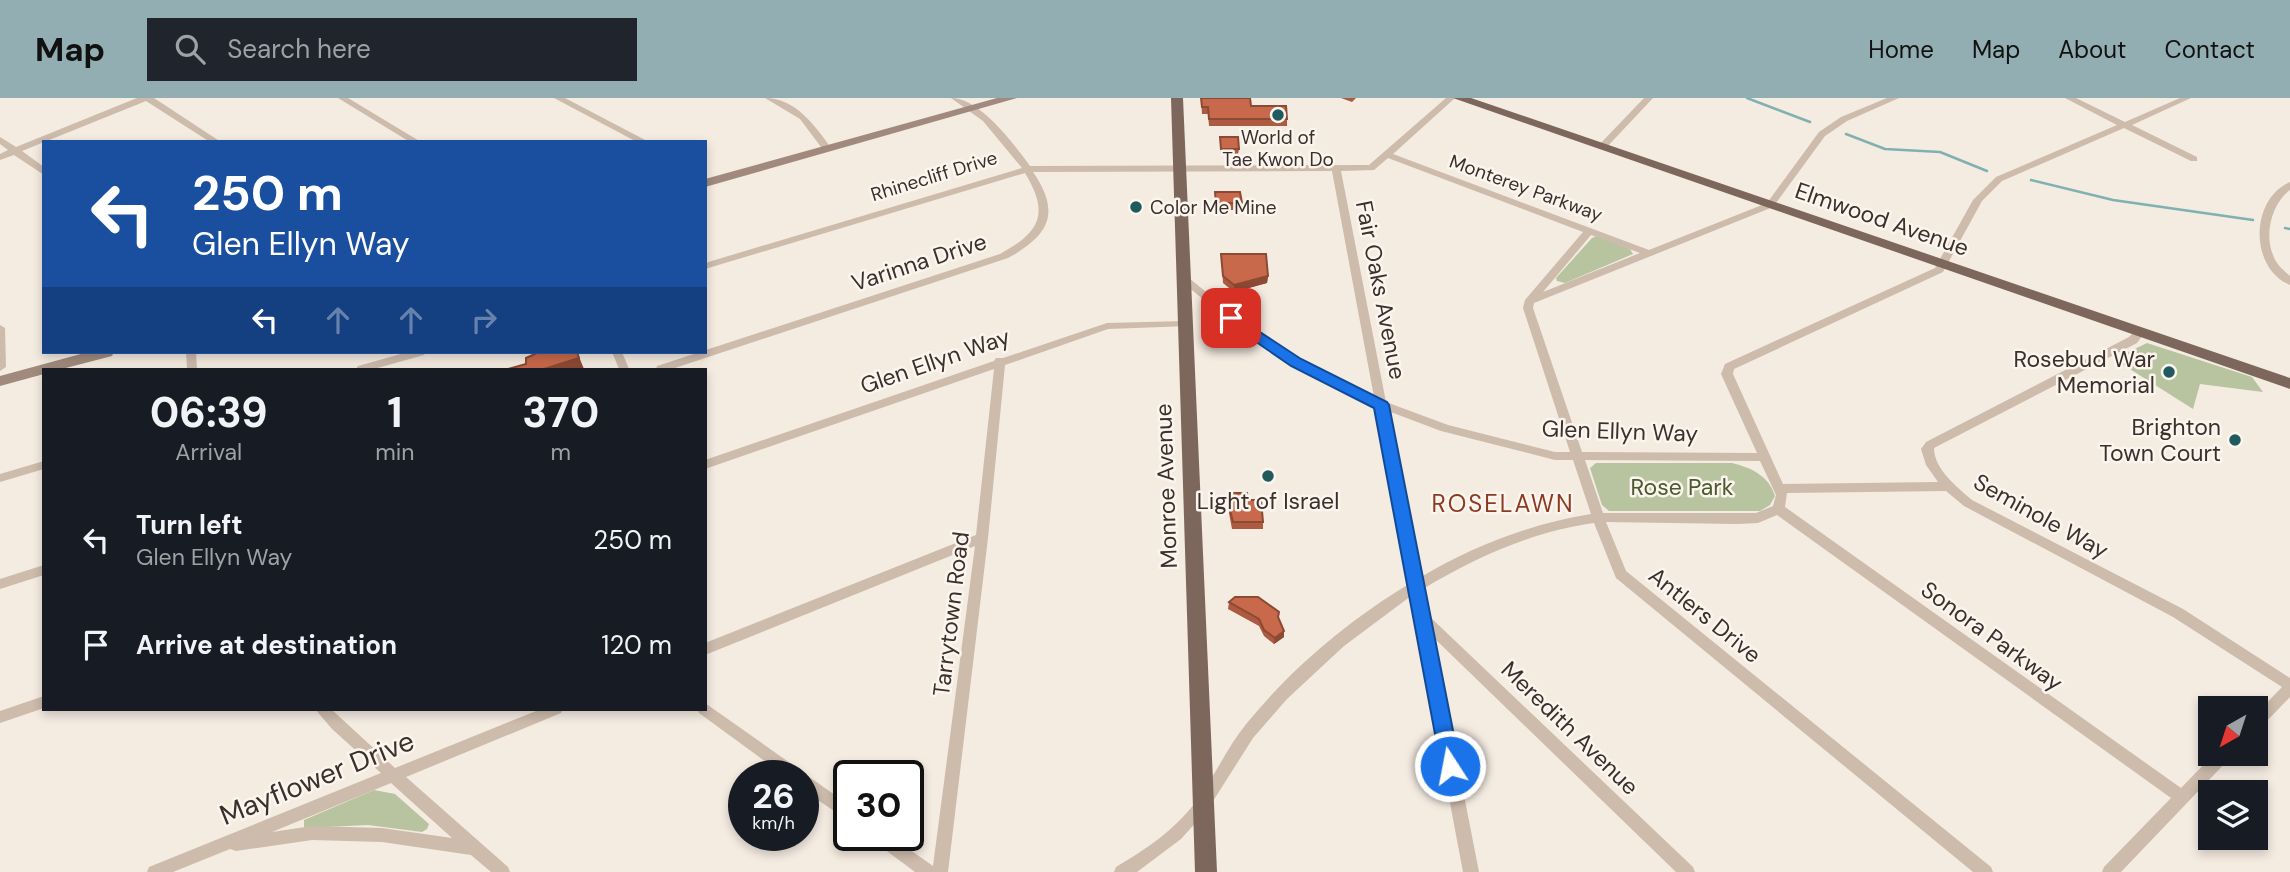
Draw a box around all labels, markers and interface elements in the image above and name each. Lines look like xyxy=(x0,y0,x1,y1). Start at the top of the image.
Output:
search box xyxy=(147,18,637,81)
text: Map xyxy=(35,28,105,71)
icon: search xyxy=(171,30,209,68)
text: Search here xyxy=(227,32,371,66)
text: Home xyxy=(1868,34,1934,65)
text: Map xyxy=(1972,34,2020,65)
text: About xyxy=(2058,34,2127,65)
text: Contact xyxy=(2165,34,2255,65)
marker: World of Tae Kwon Do xyxy=(1270,107,1286,123)
place label: World of Tae Kwon Do xyxy=(1222,125,1334,172)
street label: Rhinecliff Drive xyxy=(868,145,1000,207)
street label: Monterey Parkway xyxy=(1446,149,1606,227)
text: 250 m xyxy=(192,161,343,225)
icon: left xyxy=(77,168,168,259)
street label: Elmwood Avenue xyxy=(1791,175,1973,263)
place label: Color Me Mine xyxy=(1150,195,1277,220)
street label: Fair Oaks Avenue xyxy=(1349,198,1413,382)
marker: Color Me Mine xyxy=(1128,199,1144,215)
text: Glen Ellyn Way xyxy=(192,223,410,265)
street label: Varinna Drive xyxy=(848,226,990,298)
pin xyxy=(1201,288,1261,348)
icon: arrive xyxy=(1212,299,1250,337)
icon: left xyxy=(246,301,284,339)
icon: ahead xyxy=(319,301,357,339)
icon: ahead xyxy=(392,301,430,339)
icon: right xyxy=(465,301,503,339)
street label: Glen Ellyn Way xyxy=(856,321,1014,401)
place label: Rosebud War Memorial xyxy=(2014,344,2155,400)
marker: Rosebud War Memorial xyxy=(2161,364,2177,380)
text: 06:39 xyxy=(150,385,268,440)
text: 1 xyxy=(387,385,403,440)
text: 370 xyxy=(522,385,599,440)
street label: Monroe Avenue xyxy=(1148,403,1184,569)
place label: Brighton Town Court xyxy=(2099,412,2221,468)
street label: Glen Ellyn Way xyxy=(1541,413,1699,449)
marker: Brighton Town Court xyxy=(2227,432,2243,448)
text: Arrival xyxy=(175,437,242,467)
text: min xyxy=(375,437,415,467)
text: m xyxy=(551,437,571,467)
street label: Seminole Way xyxy=(1968,467,2114,565)
marker: Light of Israel xyxy=(1260,468,1276,484)
park label: Rose Park xyxy=(1631,472,1734,502)
place label: Light of Israel xyxy=(1197,486,1339,516)
district label: ROSELAWN xyxy=(1431,488,1575,519)
text: Turn left xyxy=(136,508,243,542)
icon: left xyxy=(77,521,115,559)
text: 250 m xyxy=(593,523,672,557)
street label: Tarrytown Road xyxy=(926,530,976,698)
text: Glen Ellyn Way xyxy=(136,542,292,572)
street label: Antlers Drive xyxy=(1643,560,1767,670)
street label: Sonora Parkway xyxy=(1915,574,2069,698)
icon: arrive xyxy=(77,626,115,664)
text: Arrive at destination xyxy=(136,628,397,662)
text: 120 m xyxy=(601,628,672,662)
street label: Meredith Avenue xyxy=(1495,655,1645,801)
north arrow xyxy=(2198,696,2268,766)
map controls xyxy=(2198,696,2268,850)
street label: Mayflower Drive xyxy=(214,722,420,834)
position arrow xyxy=(1413,729,1487,803)
speed limit sign: 30 xyxy=(833,760,924,851)
text: 26 xyxy=(752,773,795,819)
button: layers xyxy=(2198,780,2268,850)
text: km/h xyxy=(752,811,795,835)

